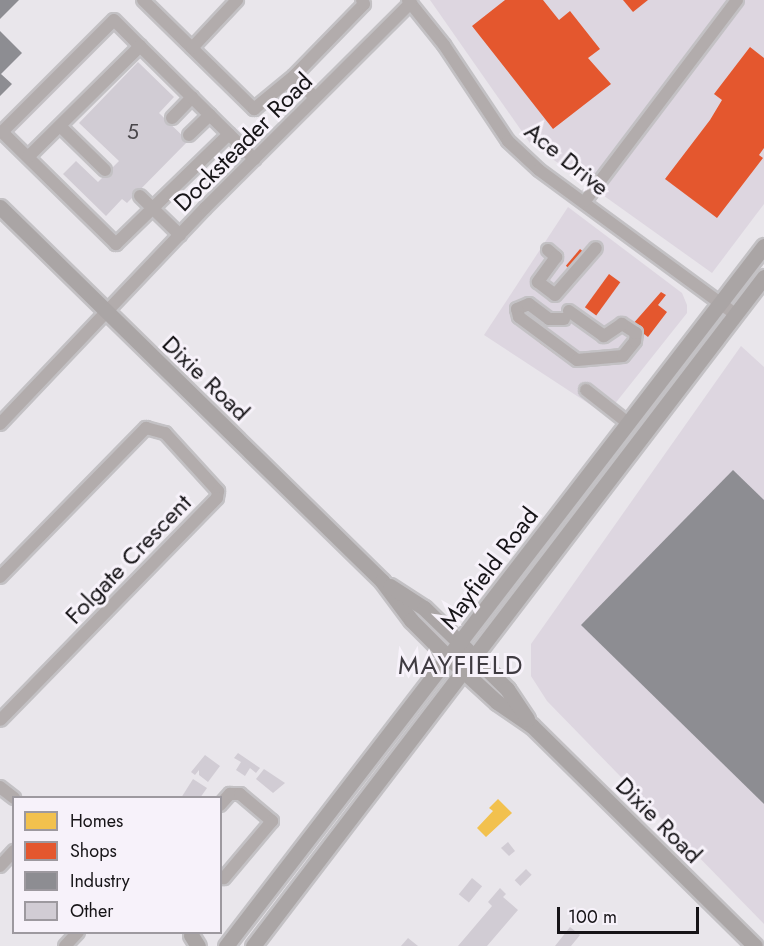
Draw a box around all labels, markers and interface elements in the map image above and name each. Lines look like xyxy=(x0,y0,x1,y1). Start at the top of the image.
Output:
street label: Docksteader Road xyxy=(168,67,318,217)
street label: Ace Drive xyxy=(519,116,615,202)
house number: 5 xyxy=(127,119,139,145)
street label: Dixie Road xyxy=(156,329,256,427)
street label: Folgate Crescent xyxy=(59,488,197,630)
street label: Mayfield Road xyxy=(434,501,544,635)
district label: MAYFIELD xyxy=(398,650,524,682)
street label: Dixie Road xyxy=(610,771,708,869)
legend xyxy=(12,796,222,934)
text: Homes xyxy=(70,808,123,834)
text: Shops xyxy=(70,838,117,864)
text: Industry xyxy=(70,868,130,894)
scale bar xyxy=(560,895,702,933)
text: Other xyxy=(70,898,113,924)
text: 100 m xyxy=(568,904,617,930)

